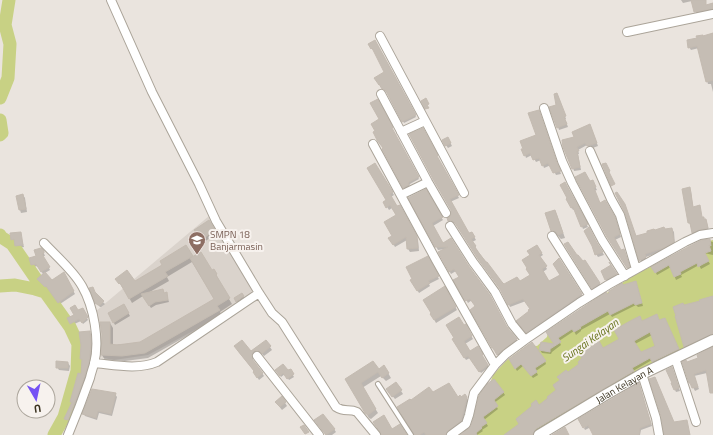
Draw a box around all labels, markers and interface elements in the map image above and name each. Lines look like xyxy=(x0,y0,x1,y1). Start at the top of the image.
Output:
place label: SMPN 18 Banjarmasin xyxy=(210,227,263,254)
school or university icon: SMPN 18 Banjarmasin xyxy=(187,230,207,255)
water label: Sungai Kelayan xyxy=(558,314,622,365)
street label: Jalan Kelayan A xyxy=(592,362,655,407)
north arrow xyxy=(16,379,56,419)
text: U xyxy=(33,400,42,417)

